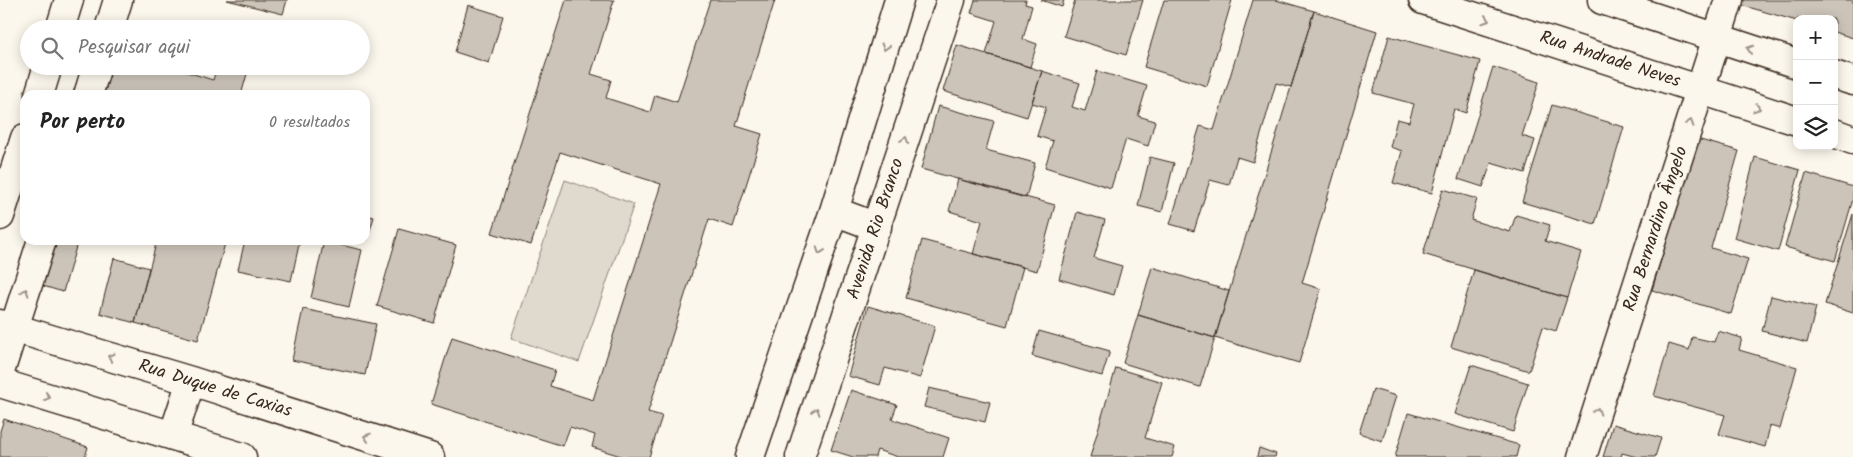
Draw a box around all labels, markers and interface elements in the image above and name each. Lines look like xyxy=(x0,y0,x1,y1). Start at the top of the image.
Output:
one-way arrow xyxy=(1482,14,1490,24)
map controls xyxy=(1793,15,1838,150)
button: + xyxy=(1793,15,1838,60)
search box xyxy=(20,20,370,75)
street label: Rua Andrade Neves xyxy=(1536,24,1685,97)
text: Pesquisar aqui xyxy=(78,33,190,63)
icon: search xyxy=(38,34,66,62)
one-way arrow xyxy=(880,42,890,50)
one-way arrow xyxy=(1747,44,1755,54)
button: − xyxy=(1793,60,1838,105)
one-way arrow xyxy=(1753,102,1761,112)
button: layers xyxy=(1793,105,1838,150)
text: Por perto xyxy=(40,106,125,139)
text: 0 resultados xyxy=(269,110,350,135)
one-way arrow xyxy=(1685,119,1695,127)
one-way arrow xyxy=(900,137,910,145)
street label: Rua Bernardino Ângelo xyxy=(1616,143,1696,315)
street label: Avenida Rio Branco xyxy=(840,155,912,303)
one-way arrow xyxy=(816,247,826,255)
one-way arrow xyxy=(20,288,30,297)
street label: Rua Duque de Caxias xyxy=(135,352,296,426)
one-way arrow xyxy=(108,353,116,363)
one-way arrow xyxy=(42,392,50,402)
one-way arrow xyxy=(810,407,820,415)
one-way arrow xyxy=(1592,407,1602,415)
one-way arrow xyxy=(363,433,371,443)

